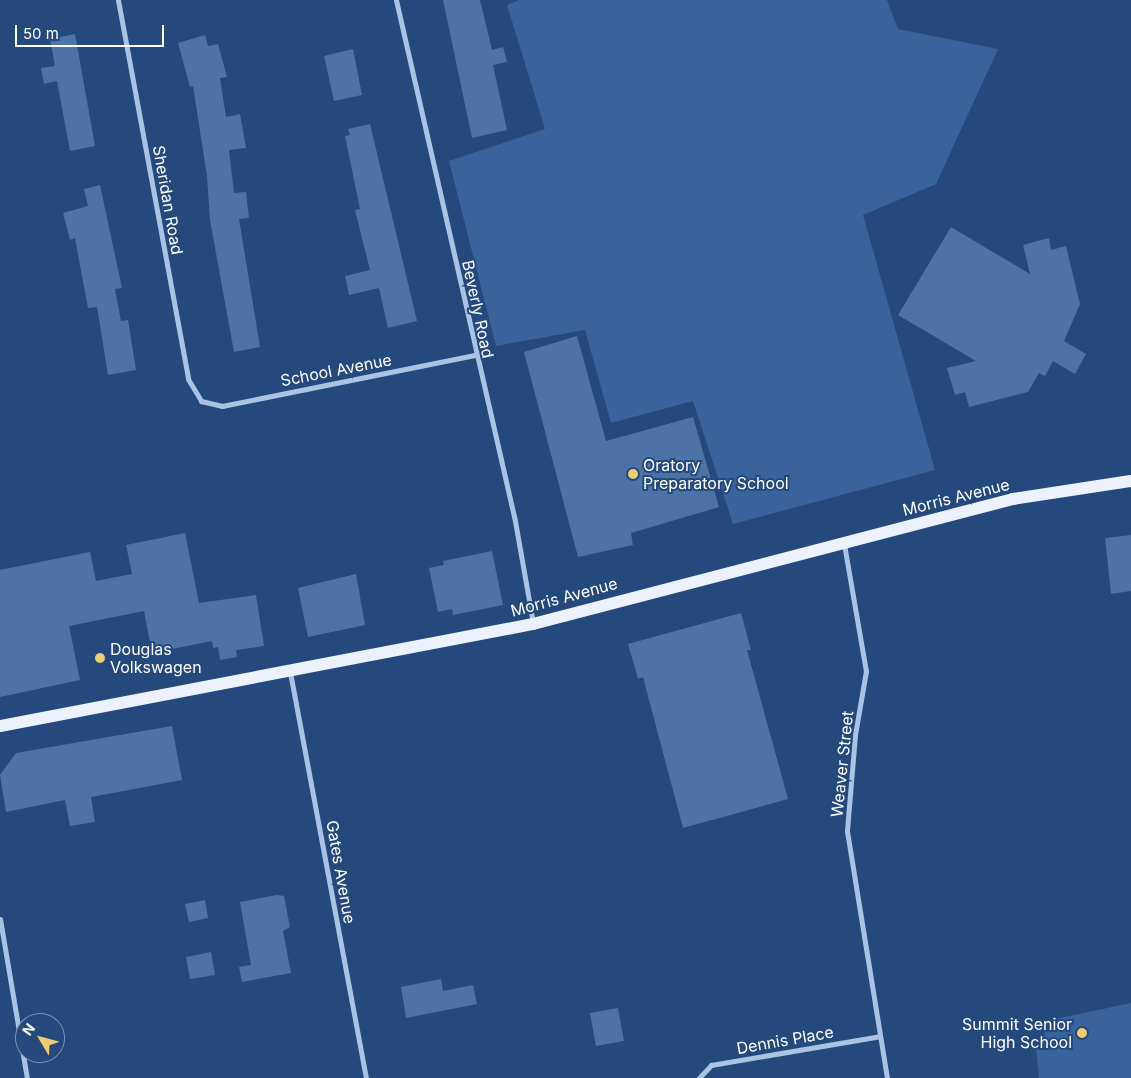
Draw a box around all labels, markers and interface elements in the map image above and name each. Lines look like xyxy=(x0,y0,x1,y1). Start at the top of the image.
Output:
scale bar xyxy=(18,15,166,47)
text: 50 m xyxy=(23,24,59,43)
street label: Sheridan Road xyxy=(149,144,187,256)
street label: Beverly Road xyxy=(458,258,498,360)
street label: School Avenue xyxy=(279,350,393,390)
place label: Oratory Preparatory School xyxy=(643,455,789,493)
marker: Oratory Preparatory School xyxy=(627,468,639,480)
street label: Morris Avenue xyxy=(900,474,1012,520)
street label: Morris Avenue xyxy=(509,574,619,620)
place label: Douglas Volkswagen xyxy=(110,639,202,677)
marker: Douglas Volkswagen xyxy=(94,652,106,664)
street label: Weaver Street xyxy=(827,710,857,818)
street label: Gates Avenue xyxy=(322,819,360,925)
north arrow xyxy=(15,1013,65,1063)
place label: Summit Senior High School xyxy=(962,1014,1072,1052)
text: N xyxy=(18,1020,38,1039)
street label: Dennis Place xyxy=(735,1022,835,1058)
marker: Summit Senior High School xyxy=(1076,1027,1088,1039)

